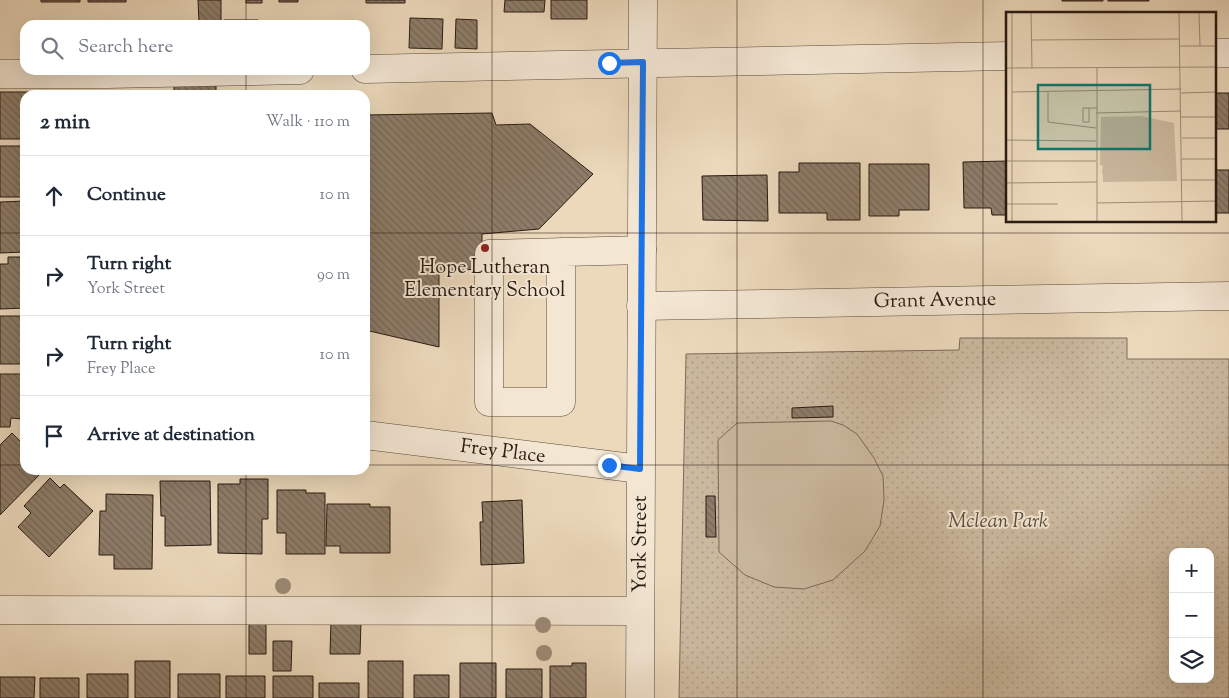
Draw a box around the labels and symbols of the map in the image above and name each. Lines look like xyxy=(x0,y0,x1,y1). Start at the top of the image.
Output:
inset map xyxy=(1006,12,1216,222)
route start xyxy=(598,52,621,75)
marker: Hope Lutheran Elementary School xyxy=(479,242,491,254)
place label: Hope Lutheran Elementary School xyxy=(404,254,566,306)
street label: Grant Avenue xyxy=(873,285,997,317)
street label: Frey Place xyxy=(459,432,547,472)
route end xyxy=(598,454,621,477)
street label: York Street xyxy=(626,495,655,593)
park label: Mclean Park xyxy=(948,508,1048,537)

